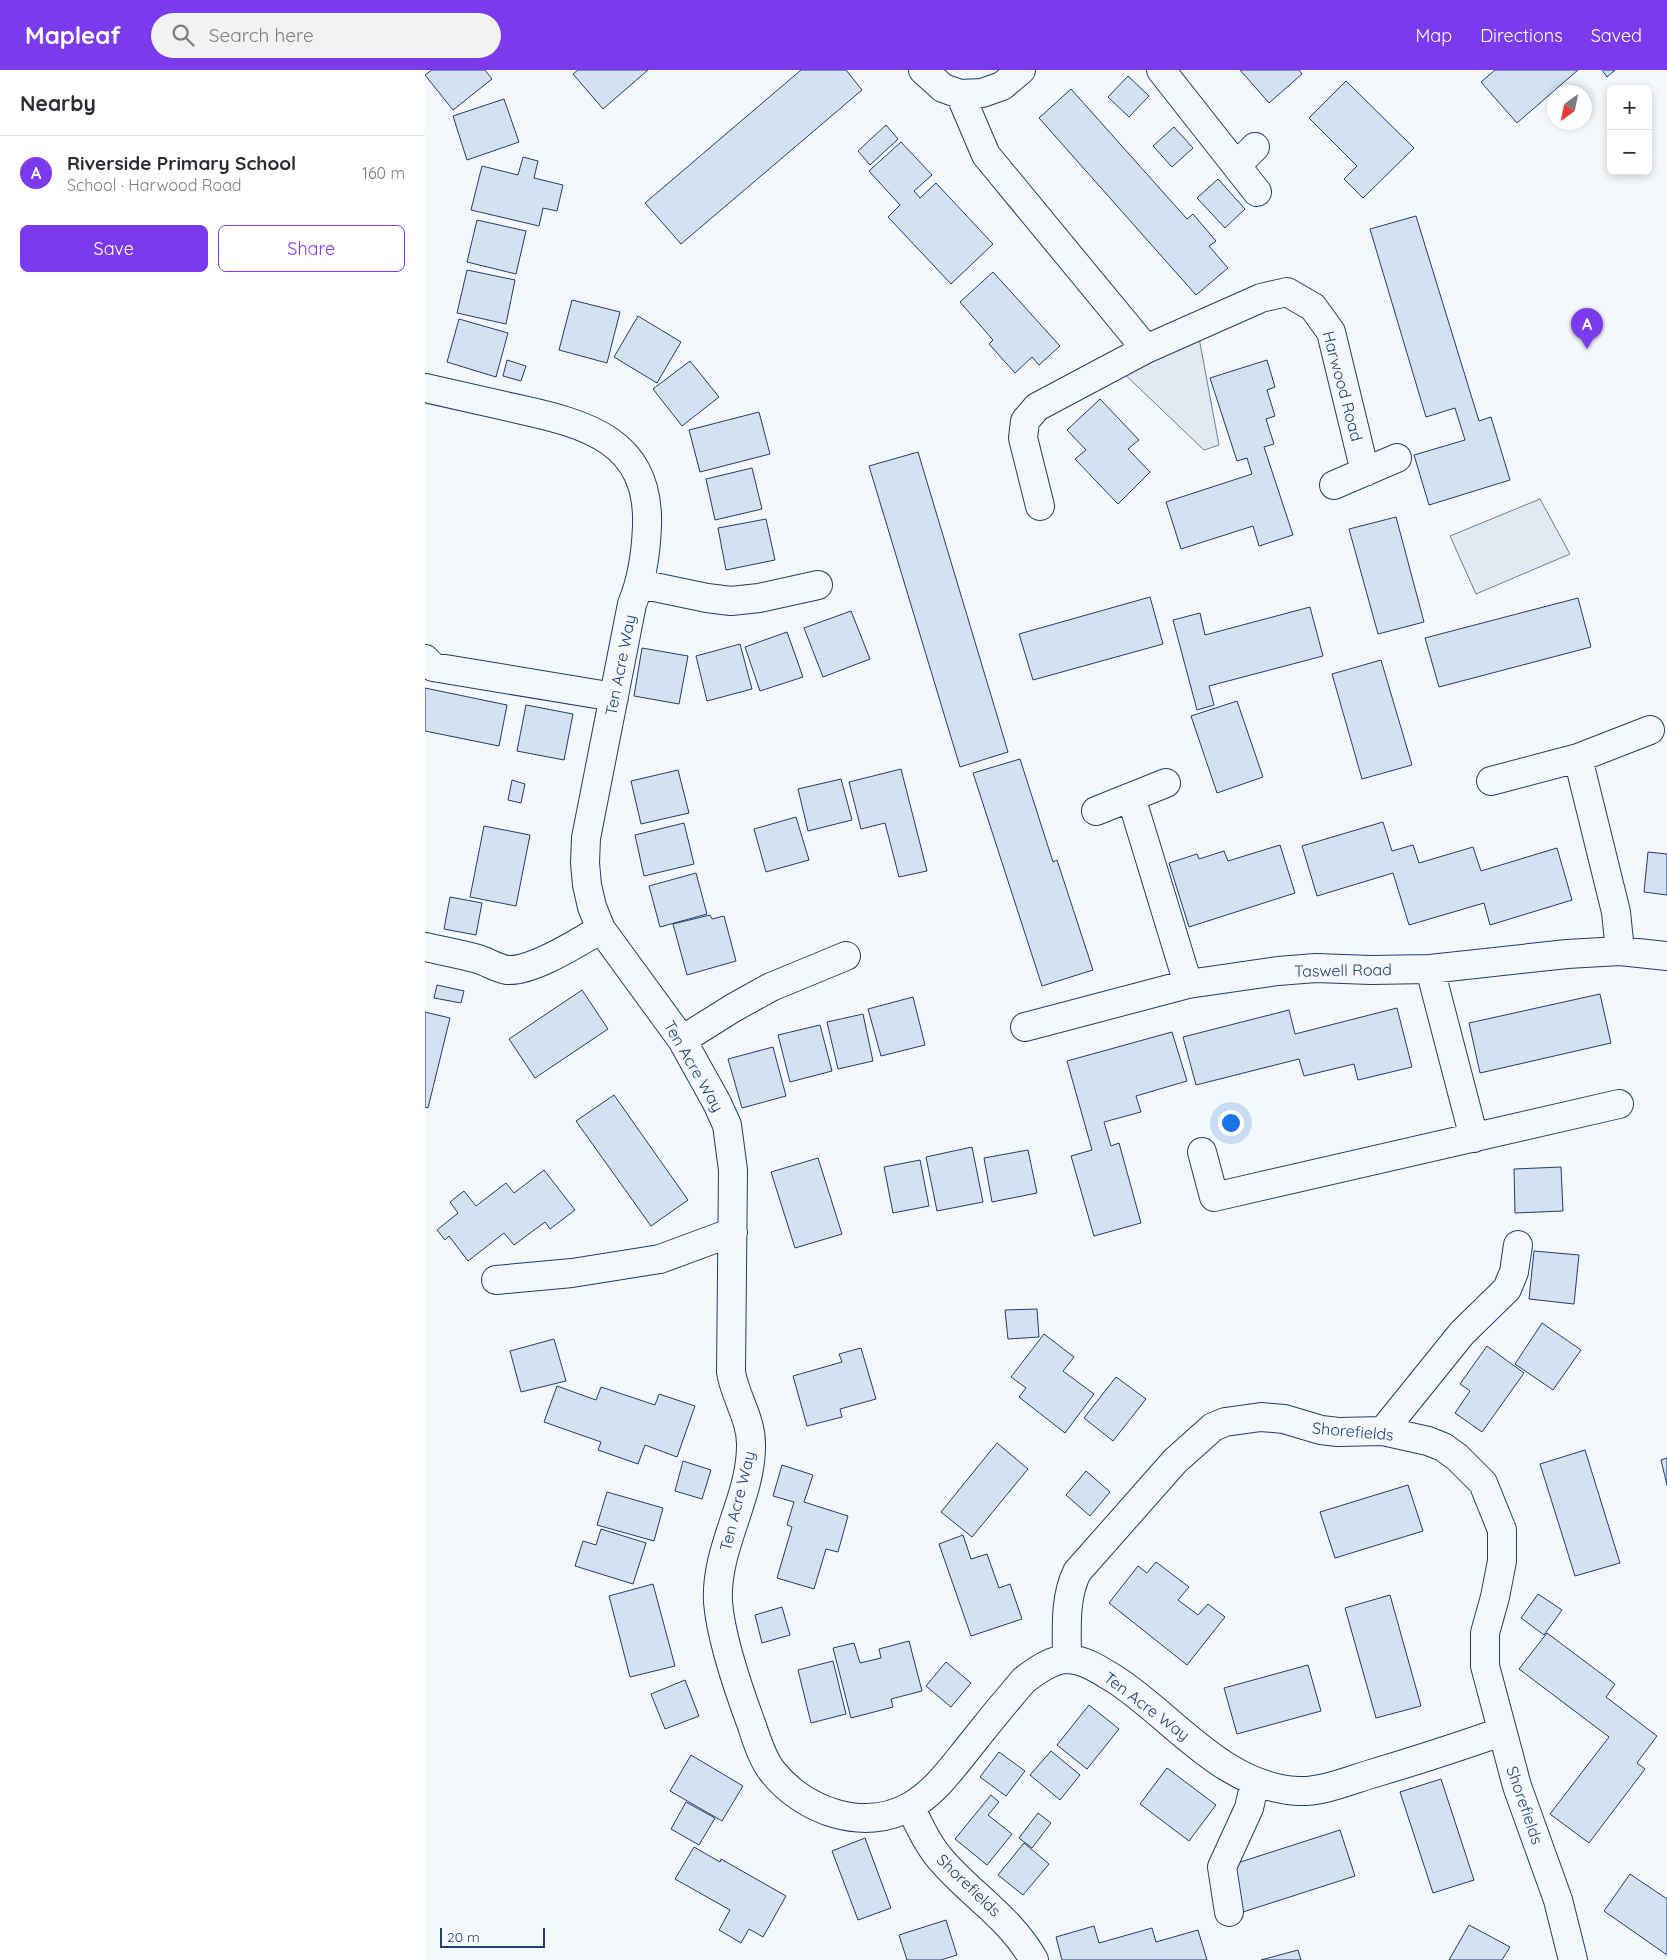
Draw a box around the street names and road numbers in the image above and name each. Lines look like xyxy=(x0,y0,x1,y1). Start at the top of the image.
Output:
street label: Harwood Road xyxy=(1319,329,1367,443)
street label: Ten Acre Way xyxy=(600,613,640,717)
street label: Taswell Road xyxy=(1294,959,1392,981)
street label: Ten Acre Way xyxy=(660,1017,728,1115)
street label: Shorefields xyxy=(1312,1417,1394,1445)
street label: Ten Acre Way xyxy=(715,1449,759,1553)
street label: Ten Acre Way xyxy=(1100,1667,1194,1745)
street label: Shorefields xyxy=(1502,1763,1548,1847)
street label: Shorefields xyxy=(933,1849,1005,1921)

